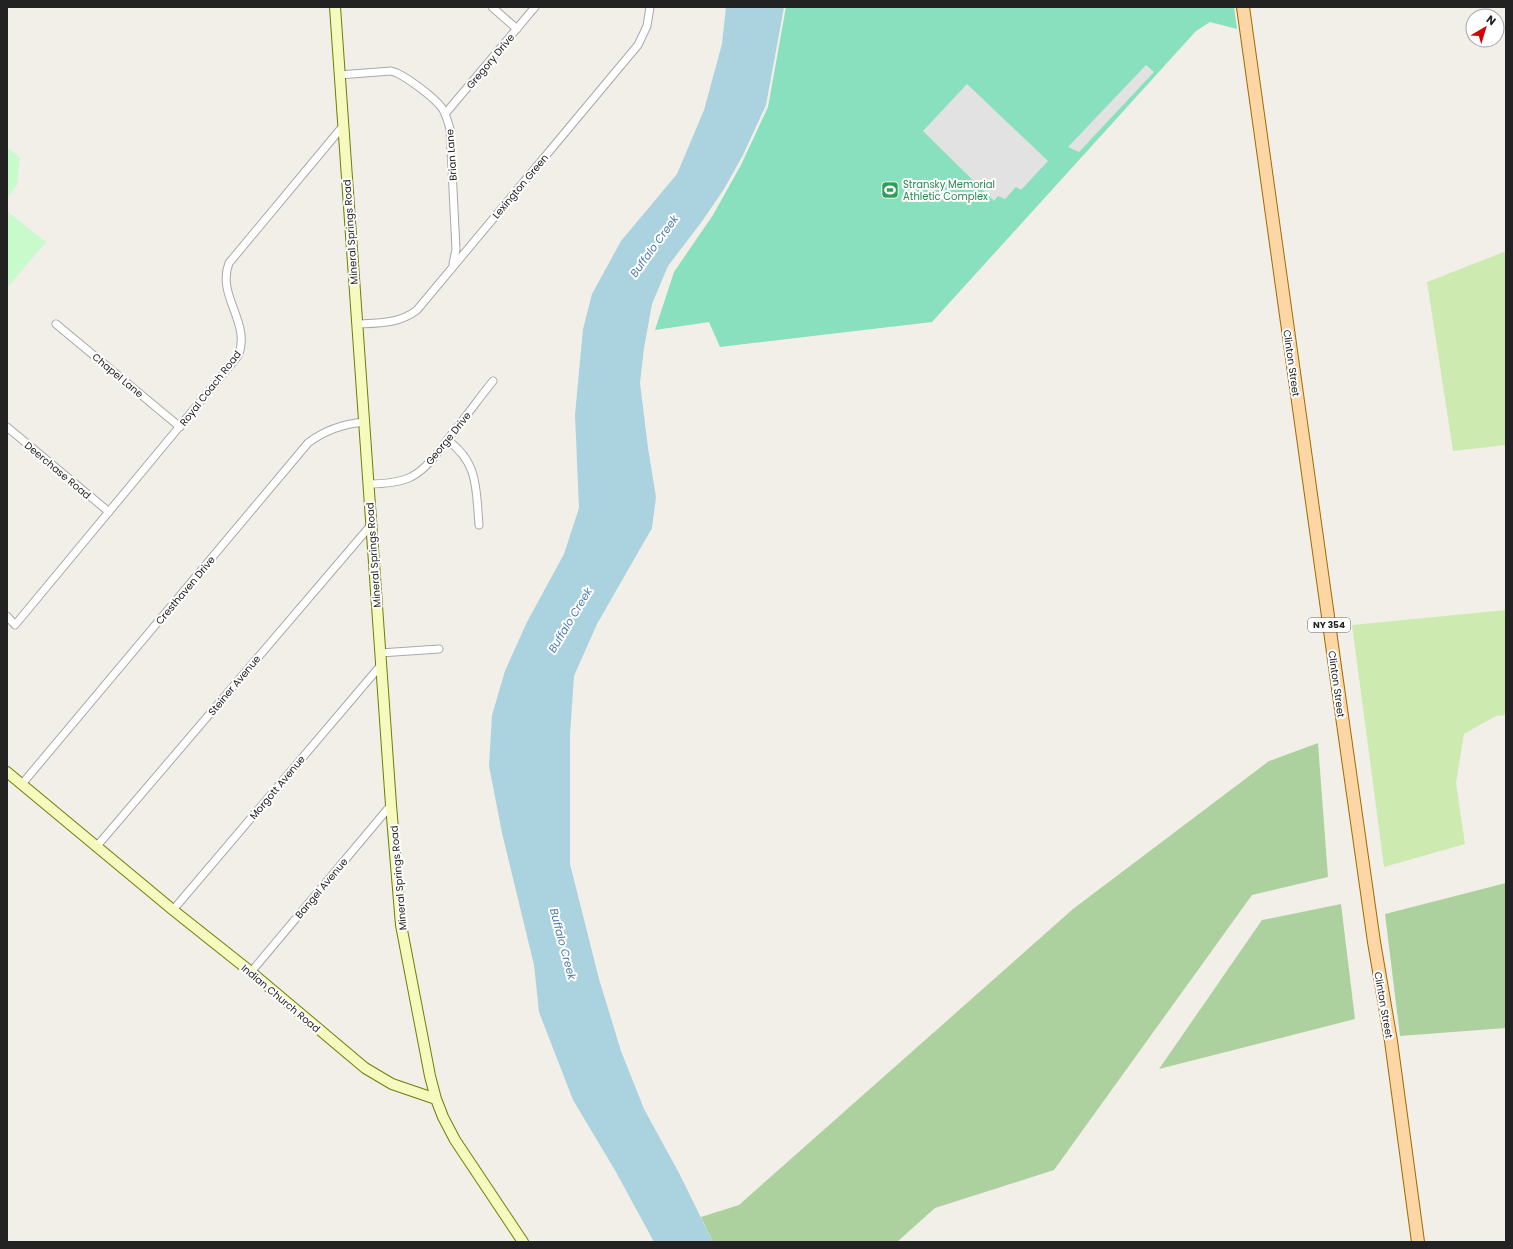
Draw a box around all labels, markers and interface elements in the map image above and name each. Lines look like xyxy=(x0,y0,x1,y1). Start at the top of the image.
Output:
north arrow xyxy=(1465,8,1505,48)
text: N xyxy=(1483,11,1499,29)
street label: Gregory Drive xyxy=(463,30,518,92)
street label: Brian Lane xyxy=(442,129,461,181)
street label: Lexington Green xyxy=(489,151,552,222)
place label: Stransky Memorial Athletic Complex xyxy=(903,177,995,204)
street label: Mineral Springs Road xyxy=(339,179,362,285)
sports icon: Stransky Memorial Athletic Complex xyxy=(880,180,900,200)
water label: Buffalo Creek xyxy=(626,211,683,280)
street label: Clinton Street xyxy=(1279,329,1304,398)
street label: Royal Coach Road xyxy=(176,347,245,429)
street label: Chapel Lane xyxy=(89,350,146,401)
street label: George Drive xyxy=(422,408,475,468)
street label: Deerchase Road xyxy=(21,438,94,503)
street label: Mineral Springs Road xyxy=(362,502,385,608)
street label: Cresthaven Drive xyxy=(152,553,219,628)
water label: Buffalo Creek xyxy=(544,583,596,656)
road number: NY 354 xyxy=(1308,618,1350,632)
street label: Clinton Street xyxy=(1324,650,1349,719)
street label: Steiner Avenue xyxy=(205,652,264,719)
street label: Morgott Avenue xyxy=(246,752,309,823)
street label: Mineral Springs Road xyxy=(386,825,411,931)
street label: Bangel Avenue xyxy=(292,855,351,922)
water label: Buffalo Creek xyxy=(546,906,581,983)
street label: Indian Church Road xyxy=(238,961,324,1036)
street label: Clinton Street xyxy=(1370,971,1397,1040)

